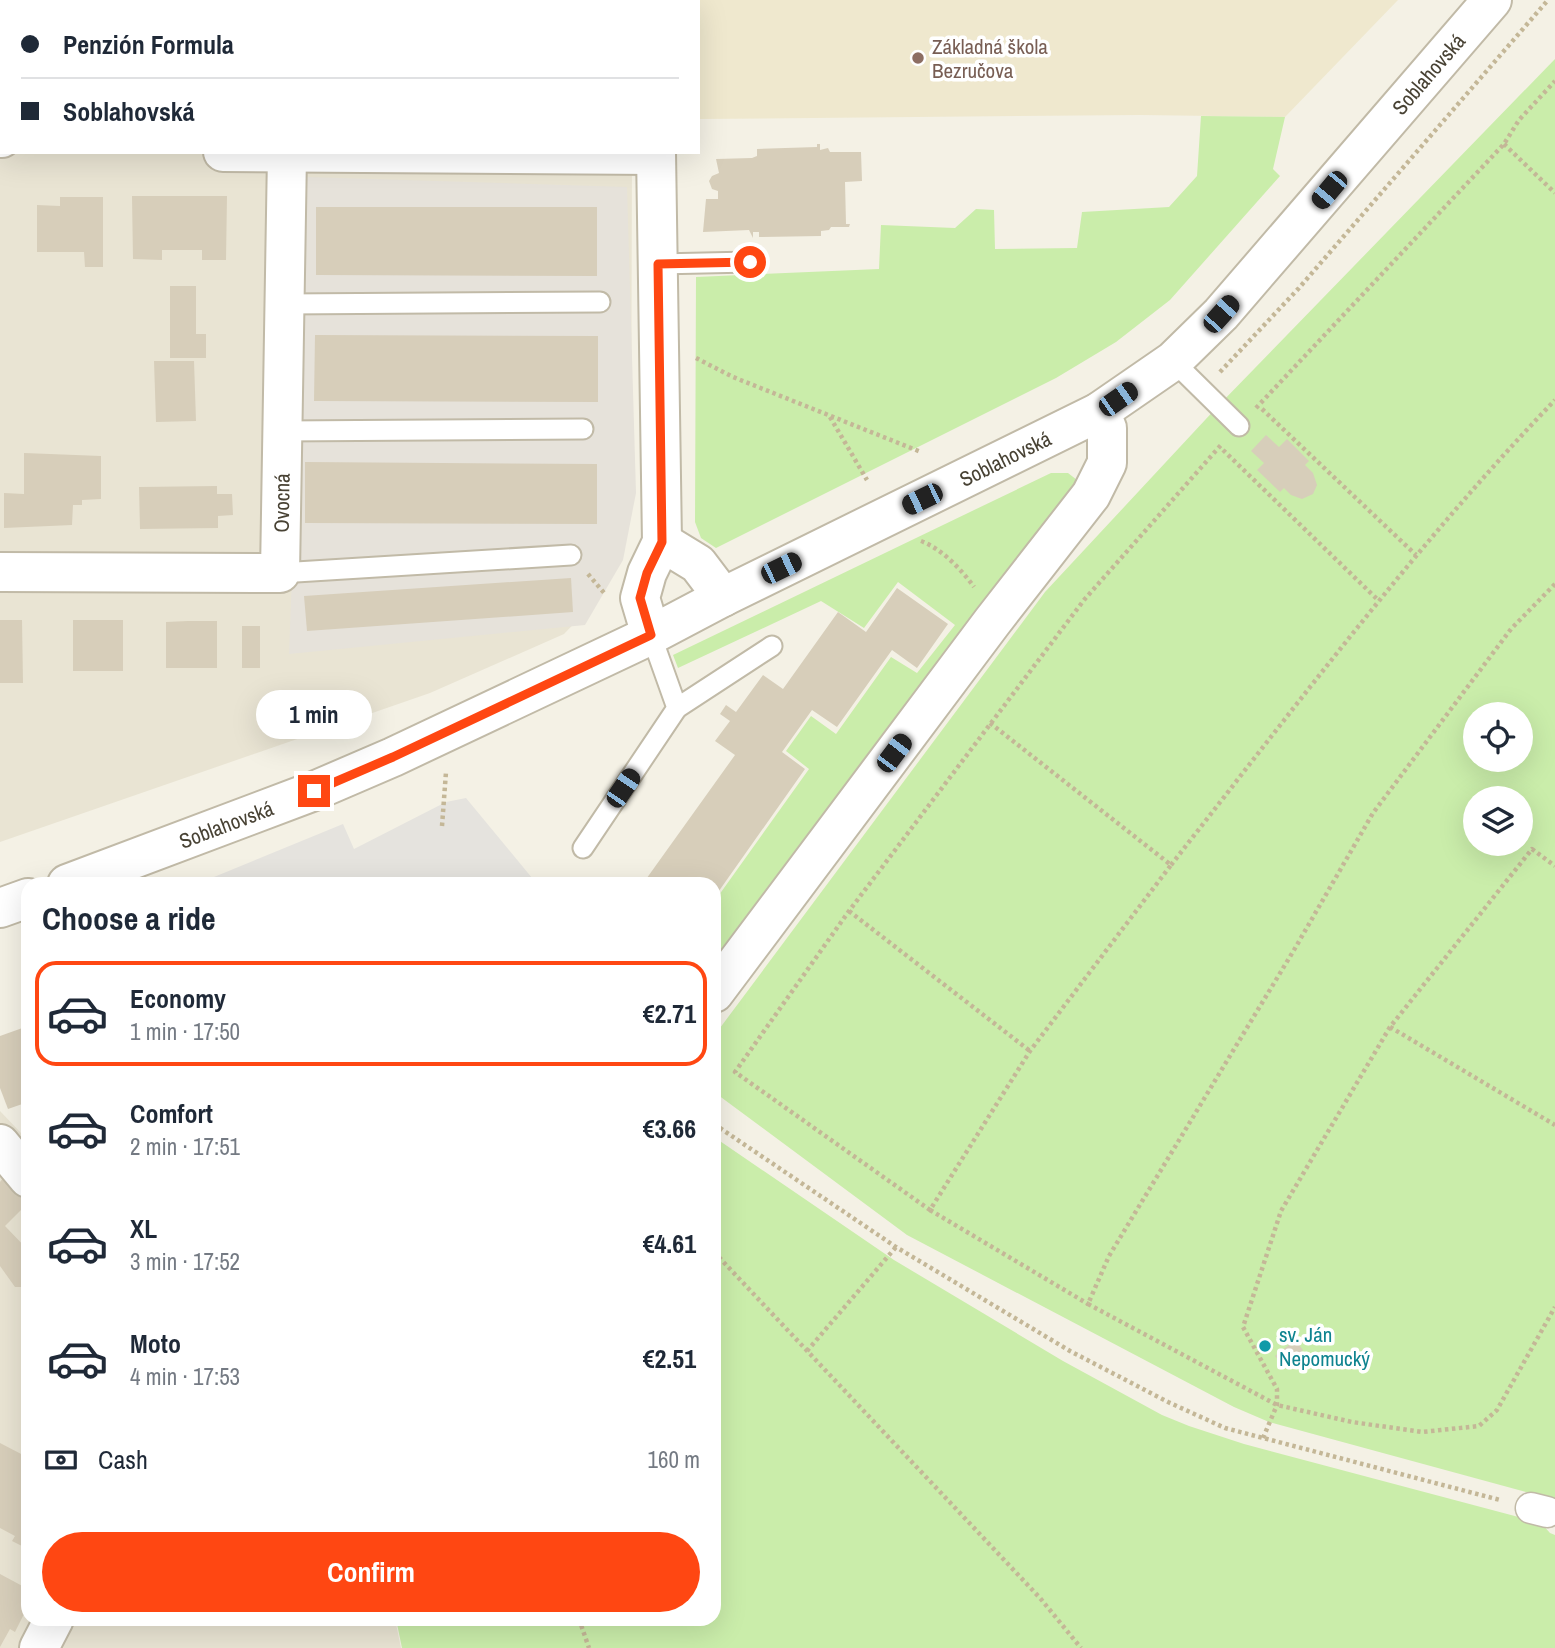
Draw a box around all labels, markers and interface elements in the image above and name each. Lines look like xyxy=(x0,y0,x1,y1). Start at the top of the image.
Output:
text: Penzión Formula xyxy=(63,27,234,62)
street label: Soblahovská xyxy=(1385,27,1472,121)
place label: Základná škola Bezručova xyxy=(932,32,1048,85)
marker: Základná škola Bezručova xyxy=(910,50,926,66)
text: Soblahovská xyxy=(63,94,195,129)
car xyxy=(1308,167,1351,213)
route start xyxy=(734,246,766,278)
car xyxy=(1200,291,1243,337)
car xyxy=(1095,378,1142,420)
street label: Soblahovská xyxy=(954,423,1056,493)
street label: Ovocná xyxy=(266,473,296,533)
car xyxy=(899,480,946,518)
car xyxy=(758,549,805,587)
callout: 1 min xyxy=(256,690,372,738)
text: 1 min xyxy=(289,699,339,730)
map controls xyxy=(1463,702,1533,856)
button: locate xyxy=(1463,702,1533,772)
car xyxy=(873,730,916,776)
car xyxy=(603,765,644,811)
route end xyxy=(298,775,330,807)
button: layers xyxy=(1463,786,1533,856)
street label: Soblahovská xyxy=(175,793,278,855)
text: Choose a ride xyxy=(42,897,216,940)
text: Economy xyxy=(130,981,226,1016)
icon: car xyxy=(46,982,109,1045)
text: €2.71 xyxy=(643,996,696,1031)
text: 1 min · 17:50 xyxy=(130,1016,240,1047)
text: Comfort xyxy=(130,1096,213,1131)
icon: car xyxy=(46,1097,109,1160)
text: €3.66 xyxy=(643,1111,696,1146)
text: 2 min · 17:51 xyxy=(130,1131,240,1162)
text: XL xyxy=(130,1211,157,1246)
icon: car xyxy=(46,1212,109,1275)
text: €4.61 xyxy=(643,1226,696,1261)
text: 3 min · 17:52 xyxy=(130,1246,240,1277)
place label: sv. Ján Nepomucký xyxy=(1279,1320,1370,1373)
text: Moto xyxy=(130,1326,181,1361)
icon: car xyxy=(46,1327,109,1390)
marker: sv. Ján Nepomucký xyxy=(1257,1338,1273,1354)
text: €2.51 xyxy=(643,1341,696,1376)
text: 4 min · 17:53 xyxy=(130,1361,240,1392)
icon: cash xyxy=(42,1441,80,1479)
text: Cash xyxy=(98,1442,148,1477)
text: 160 m xyxy=(648,1444,700,1475)
button: Confirm xyxy=(42,1532,700,1612)

